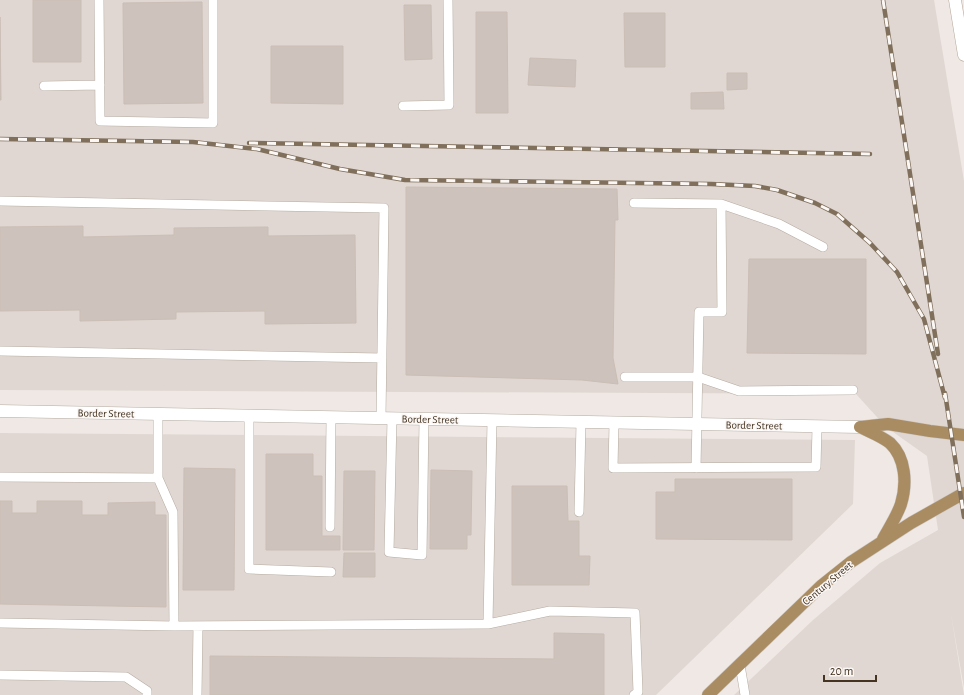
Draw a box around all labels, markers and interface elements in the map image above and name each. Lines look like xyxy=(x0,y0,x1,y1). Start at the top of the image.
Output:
street label: Border Street xyxy=(78,408,135,420)
street label: Border Street xyxy=(402,414,459,426)
street label: Border Street xyxy=(726,420,783,432)
street label: Century Street xyxy=(800,559,855,607)
scale bar xyxy=(824,657,876,683)
text: 20 m xyxy=(830,665,853,677)

